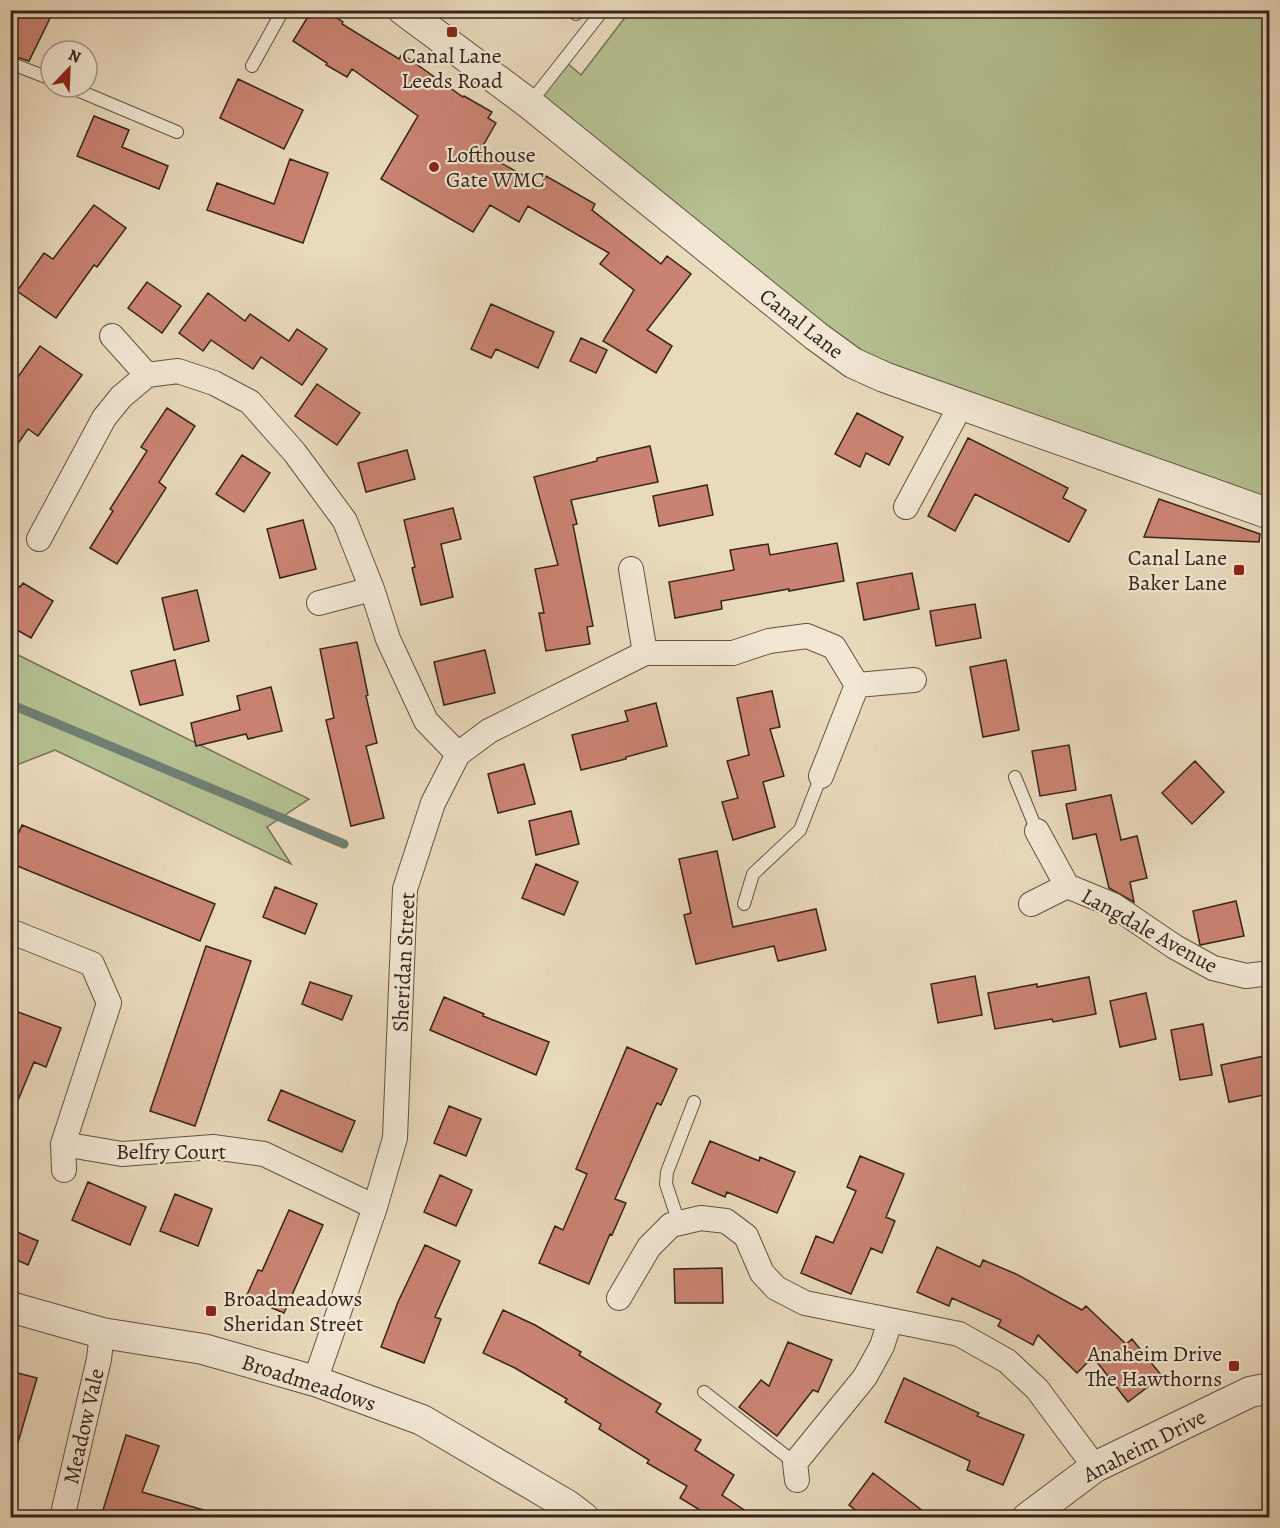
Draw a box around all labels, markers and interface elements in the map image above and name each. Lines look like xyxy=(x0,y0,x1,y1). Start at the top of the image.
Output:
marker: Canal Lane Leeds Road xyxy=(445,25,459,39)
north arrow xyxy=(39,39,99,99)
place label: Canal Lane Leeds Road xyxy=(401,41,503,96)
text: N xyxy=(65,44,84,69)
place label: Lofthouse Gate WMC xyxy=(446,140,545,195)
marker: Lofthouse Gate WMC xyxy=(427,160,441,174)
street label: Canal Lane xyxy=(753,281,850,366)
place label: Canal Lane Baker Lane xyxy=(1127,543,1227,598)
marker: Canal Lane Baker Lane xyxy=(1232,563,1246,577)
street label: Langdale Avenue xyxy=(1076,881,1223,981)
street label: Sheridan Street xyxy=(385,891,423,1033)
street label: Belfry Court xyxy=(116,1137,226,1167)
place label: Broadmeadows Sheridan Street xyxy=(223,1284,363,1339)
marker: Broadmeadows Sheridan Street xyxy=(204,1304,218,1318)
place label: Anaheim Drive The Hawthorns xyxy=(1085,1339,1222,1394)
street label: Broadmeadows xyxy=(238,1347,380,1419)
marker: Anaheim Drive The Hawthorns xyxy=(1227,1359,1241,1373)
street label: Meadow Vale xyxy=(56,1365,112,1487)
street label: Anaheim Drive xyxy=(1077,1402,1211,1490)

